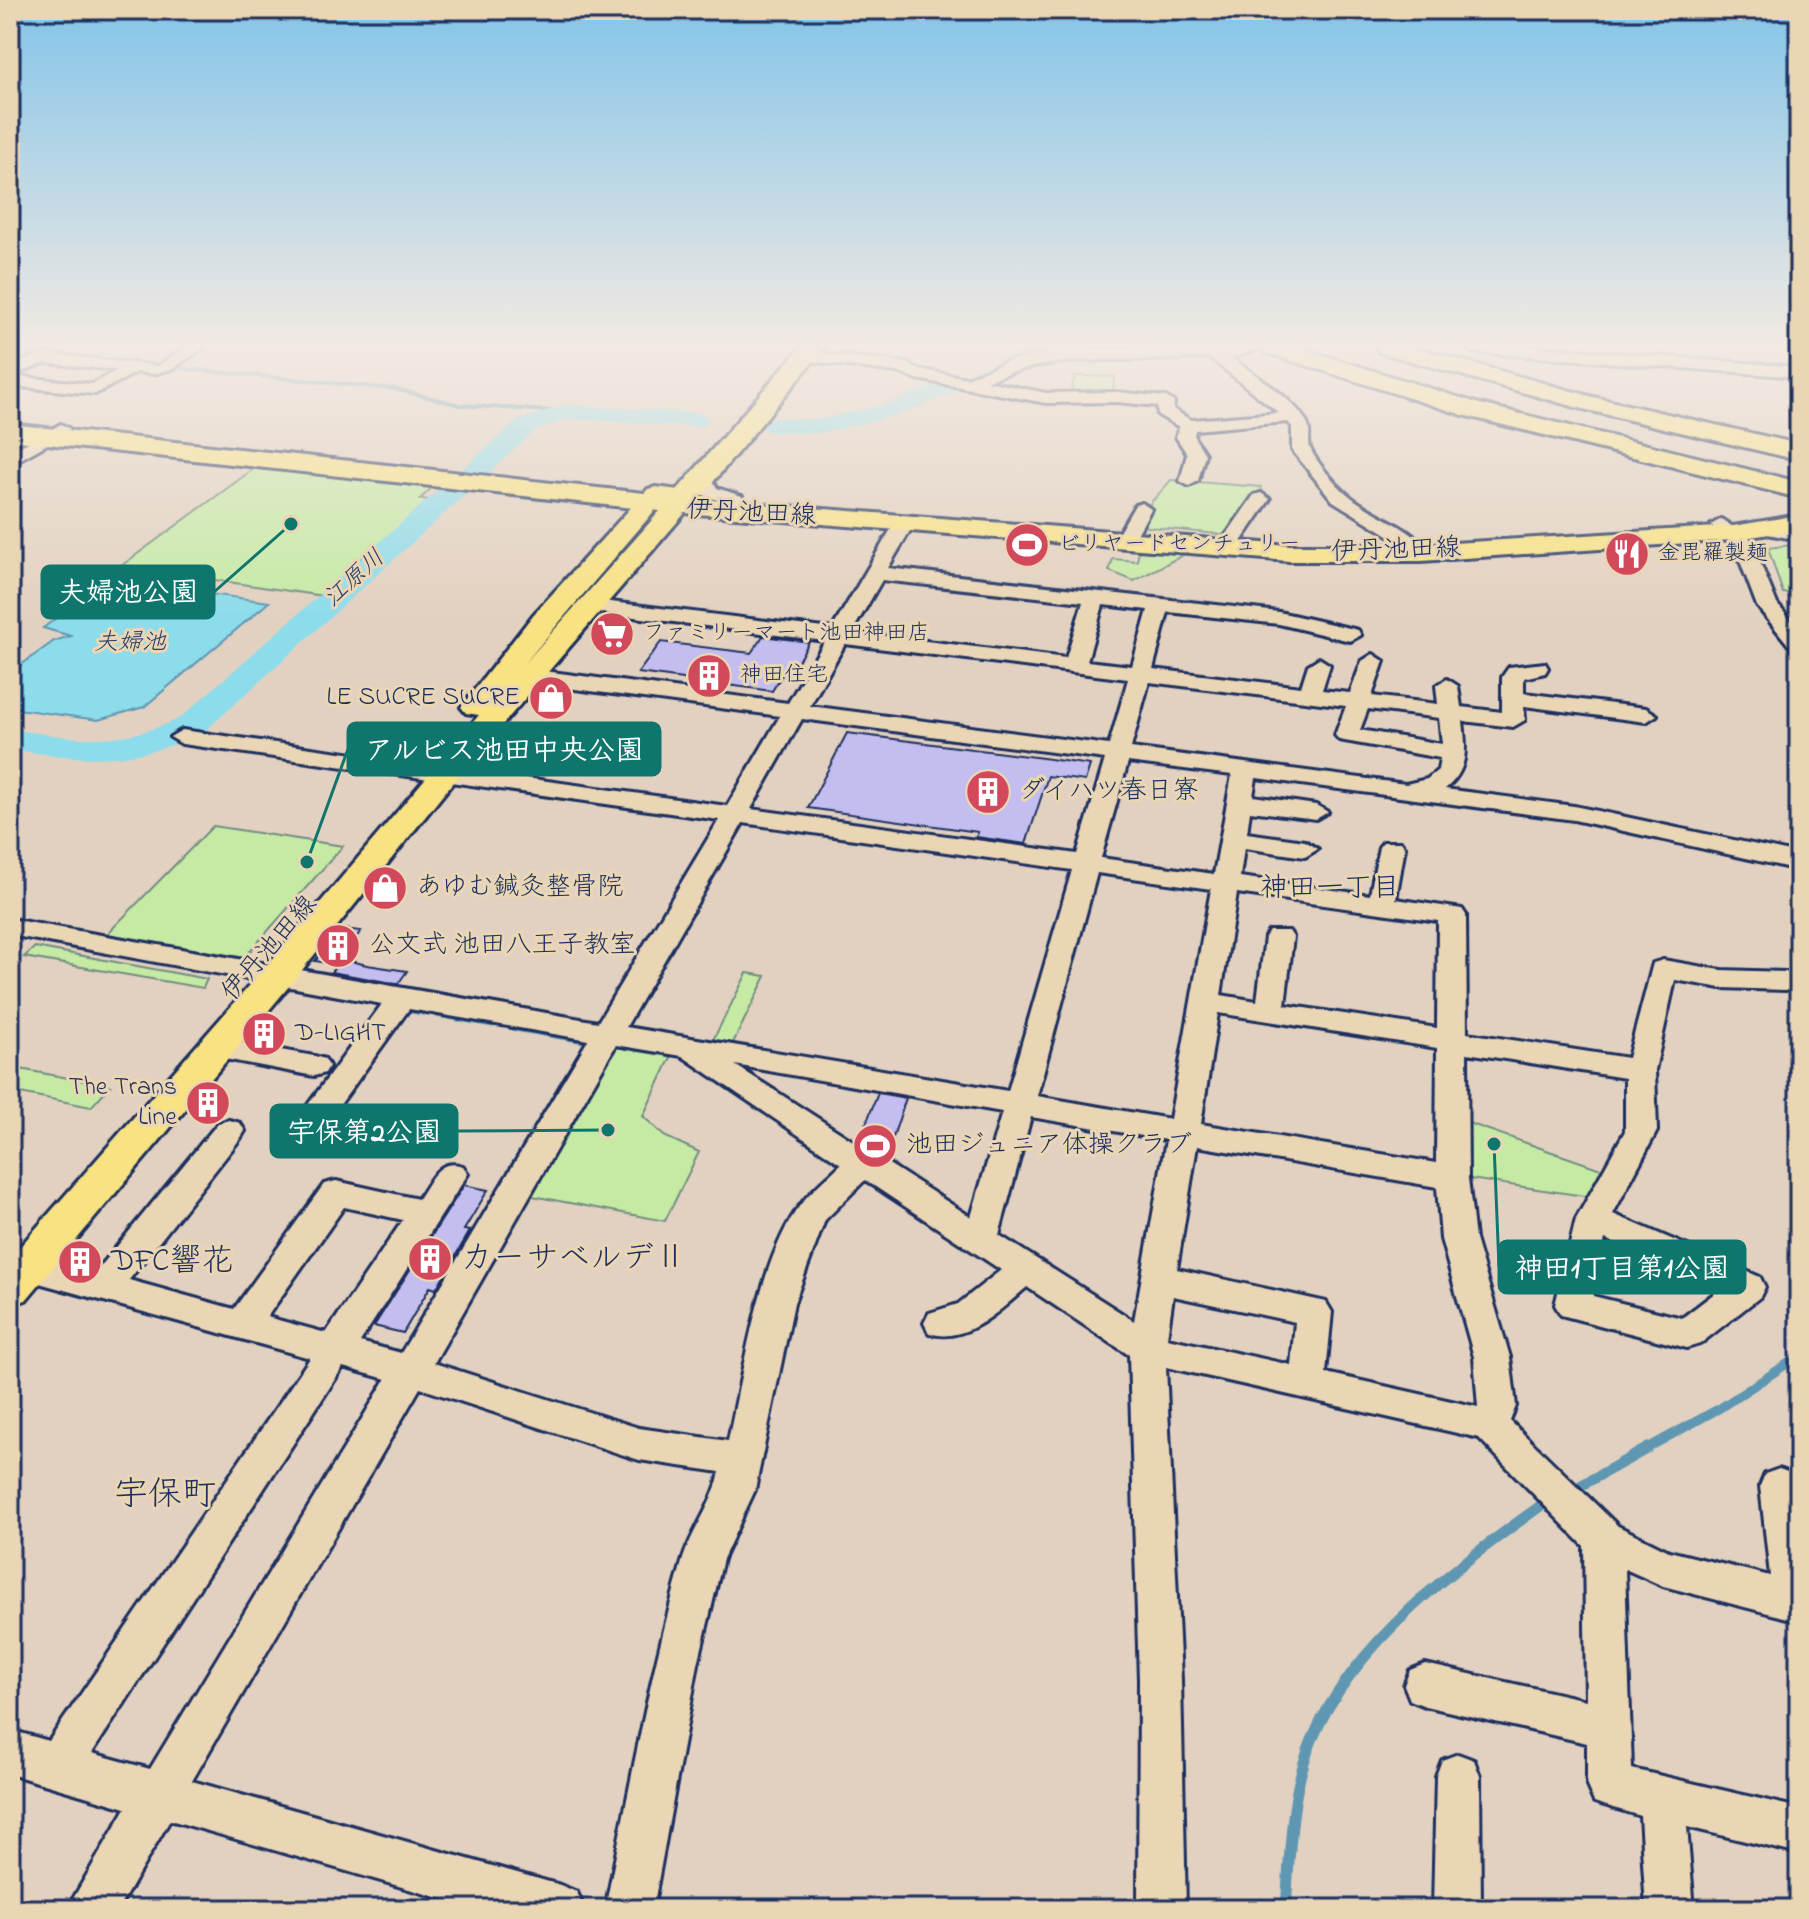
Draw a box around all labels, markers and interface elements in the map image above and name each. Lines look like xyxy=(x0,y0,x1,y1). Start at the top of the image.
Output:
street label: 伊丹池田線 xyxy=(685,492,817,536)
sports icon: ビリヤードセンチュリー xyxy=(1003,521,1051,569)
place label: ビリヤードセンチュリー xyxy=(1058,529,1300,561)
street label: 伊丹池田線 xyxy=(1330,530,1462,572)
restaurant icon: 金毘羅製麺 xyxy=(1603,530,1651,578)
place label: 金毘羅製麺 xyxy=(1658,538,1768,570)
water label: 江原川 xyxy=(317,542,393,616)
callout: 夫婦池公園 xyxy=(42,566,214,618)
text: 夫婦池公園 xyxy=(58,574,198,615)
supermarket icon: ファミリーマート池田神田店 xyxy=(588,610,636,658)
place label: ファミリーマート池田神田店 xyxy=(643,618,929,650)
water label: 夫婦池 xyxy=(94,626,167,661)
building icon: 神田住宅 xyxy=(685,652,733,700)
place label: 神田住宅 xyxy=(740,660,828,692)
shop icon: LE SUCRE SUCRE xyxy=(527,674,575,722)
place label: LE SUCRE SUCRE xyxy=(327,679,520,717)
callout: アルビス池田中央公園 xyxy=(348,723,660,775)
text: アルビス池田中央公園 xyxy=(365,732,643,773)
building icon: ダイハツ春日寮 xyxy=(964,768,1012,816)
place label: ダイハツ春日寮 xyxy=(1019,773,1198,811)
shop icon: あゆむ鍼灸整骨院 xyxy=(361,864,409,912)
place label: あゆむ鍼灸整骨院 xyxy=(416,869,623,907)
district label: 神田一丁目 xyxy=(1260,869,1400,910)
street label: 伊丹池田線 xyxy=(213,887,327,1011)
building icon: 公文式 池田八王子教室 xyxy=(314,922,362,970)
place label: 公文式 池田八王子教室 xyxy=(369,927,636,965)
building icon: D-LIGHT xyxy=(240,1010,288,1058)
place label: D-LIGHT xyxy=(294,1015,386,1053)
place label: The Trans Line xyxy=(69,1069,177,1137)
building icon: The Trans Line xyxy=(184,1079,232,1127)
callout: 宇保第2公園 xyxy=(271,1105,457,1157)
text: 宇保第2公園 xyxy=(287,1114,441,1155)
sports icon: 池田ジュニア体操クラブ xyxy=(851,1122,899,1170)
place label: 池田ジュニア体操クラブ xyxy=(906,1127,1192,1165)
building icon: カーサベルデⅡ xyxy=(406,1235,454,1283)
place label: カーサベルデⅡ xyxy=(461,1236,686,1283)
building icon: DFC響花 xyxy=(56,1238,104,1286)
place label: DFC響花 xyxy=(110,1239,234,1286)
callout: 神田1丁目第1公園 xyxy=(1499,1241,1745,1293)
text: 神田1丁目第1公園 xyxy=(1515,1250,1729,1291)
district label: 宇保町 xyxy=(114,1471,216,1521)

